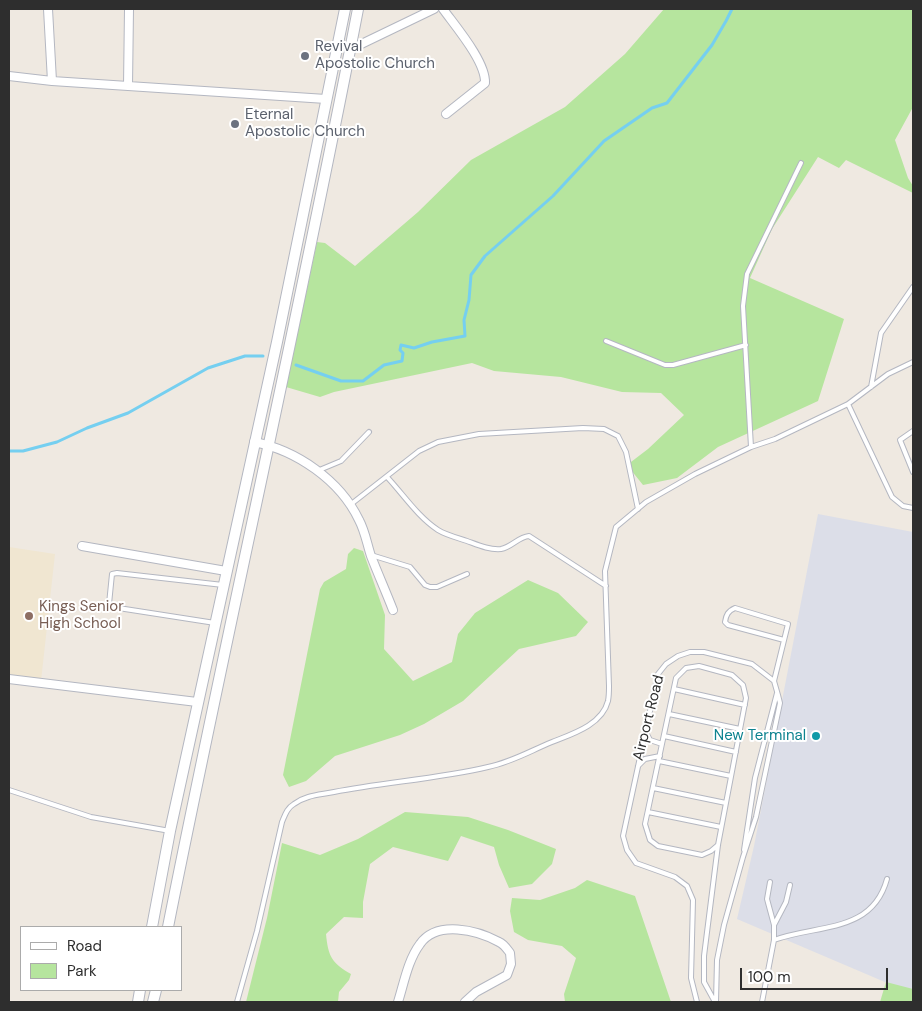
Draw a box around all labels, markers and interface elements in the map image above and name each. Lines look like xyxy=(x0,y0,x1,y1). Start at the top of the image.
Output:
place label: Revival Apostolic Church xyxy=(315,38,435,73)
marker: Revival Apostolic Church xyxy=(299,50,311,62)
place label: Eternal Apostolic Church xyxy=(245,106,365,141)
marker: Eternal Apostolic Church xyxy=(229,118,241,130)
place label: Kings Senior High School xyxy=(39,598,124,633)
marker: Kings Senior High School xyxy=(23,610,35,622)
street label: Airport Road xyxy=(630,673,668,763)
place label: New Terminal xyxy=(714,727,806,745)
marker: New Terminal xyxy=(810,730,822,742)
legend xyxy=(20,926,182,991)
text: Road xyxy=(67,936,102,956)
scale bar xyxy=(742,958,890,990)
text: Park xyxy=(67,961,97,981)
text: 100 m xyxy=(748,967,791,987)

